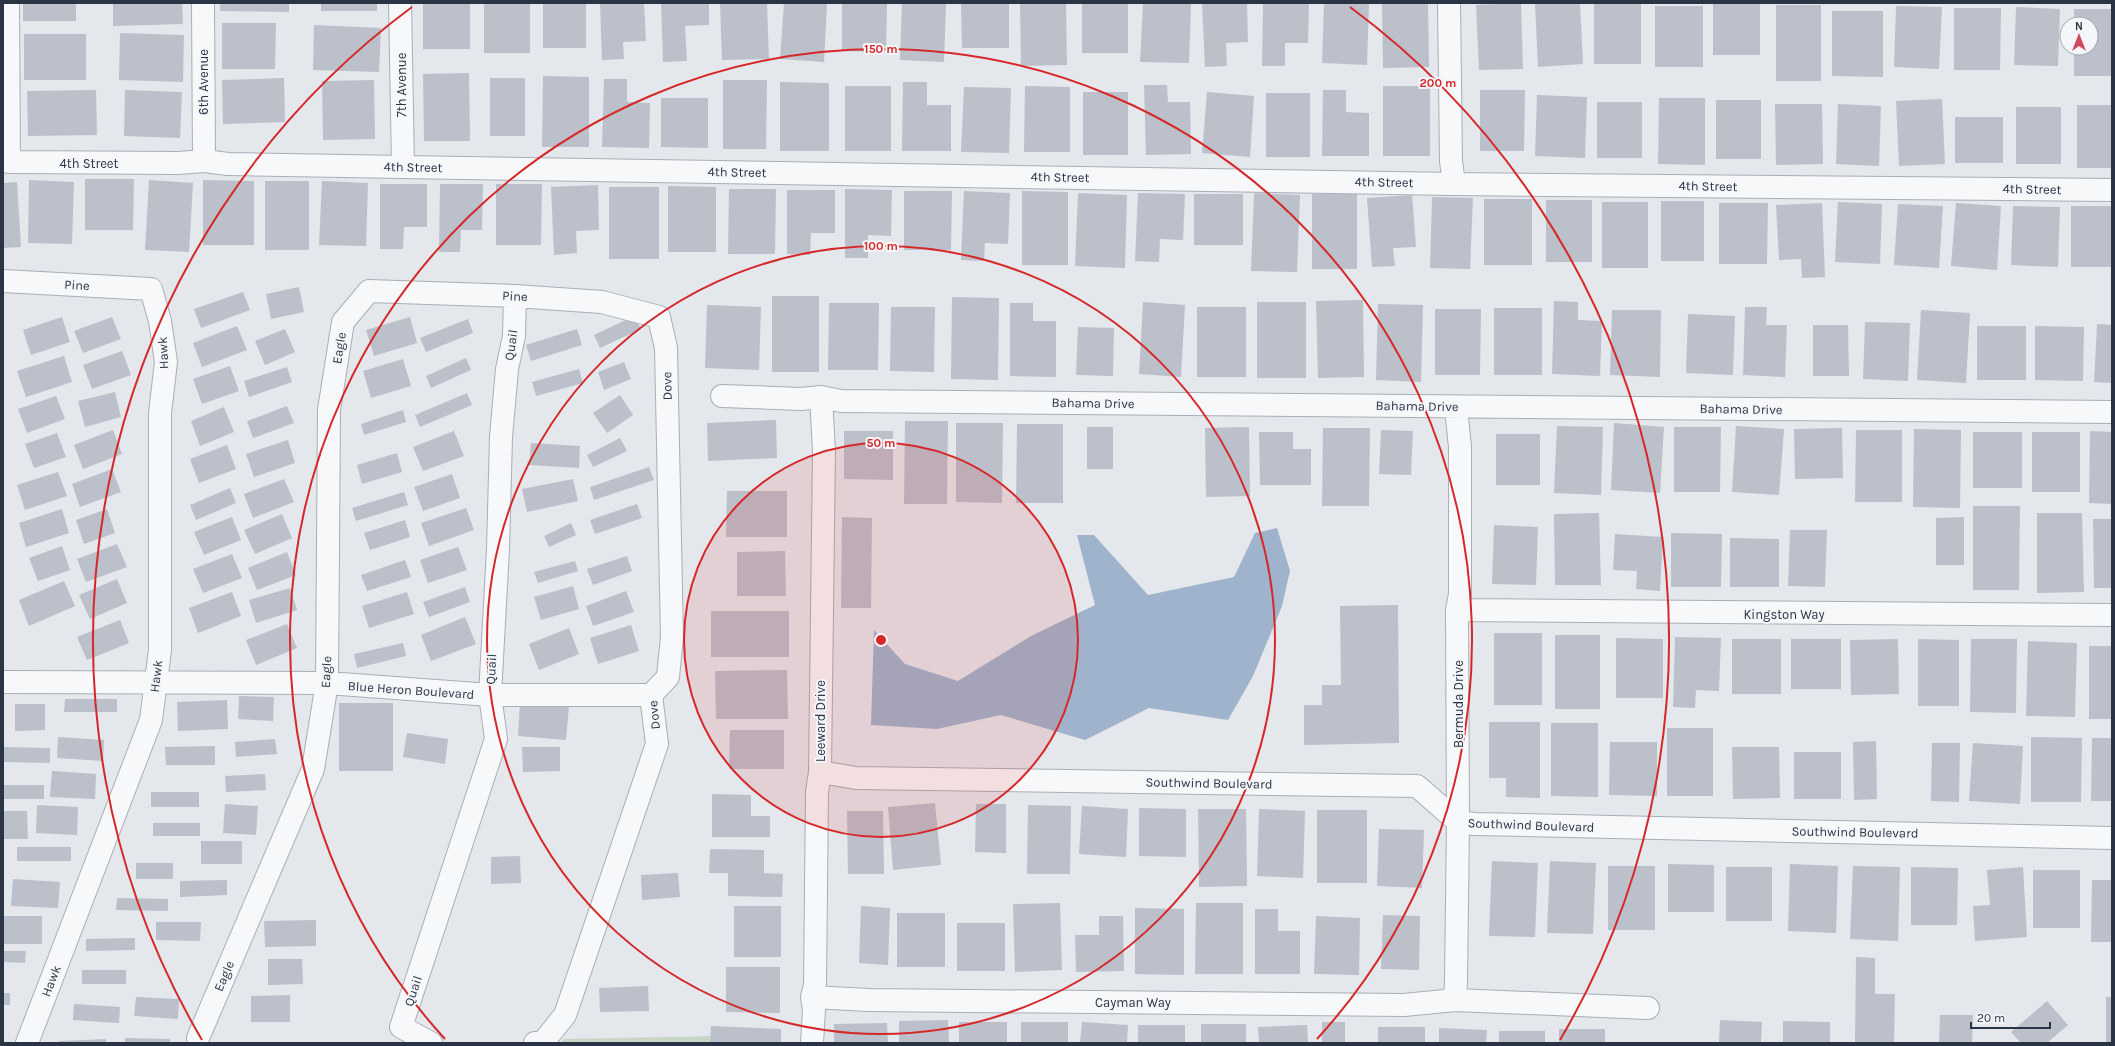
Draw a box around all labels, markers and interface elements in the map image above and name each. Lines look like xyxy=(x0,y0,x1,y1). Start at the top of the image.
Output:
north arrow xyxy=(2059,16,2099,56)
text: N xyxy=(2075,20,2083,33)
text: 150 m xyxy=(864,42,898,56)
street label: 6th Avenue xyxy=(196,49,211,115)
street label: 7th Avenue xyxy=(394,52,409,117)
text: 200 m xyxy=(1420,76,1456,90)
street label: 4th Street xyxy=(60,156,118,171)
street label: 4th Street xyxy=(383,159,443,175)
street label: 4th Street xyxy=(707,164,767,180)
street label: 4th Street xyxy=(1030,169,1090,185)
street label: 4th Street xyxy=(1354,174,1414,190)
street label: 4th Street xyxy=(1678,178,1738,194)
street label: 4th Street xyxy=(2002,181,2062,197)
text: 100 m xyxy=(864,239,898,253)
street label: Pine xyxy=(64,277,90,293)
street label: Pine xyxy=(502,288,528,304)
street label: Quail xyxy=(501,329,521,361)
street label: Eagle xyxy=(329,331,349,365)
street label: Hawk xyxy=(155,336,171,370)
street label: Dove xyxy=(659,371,675,401)
street label: Bahama Drive xyxy=(1051,395,1135,411)
street label: Bahama Drive xyxy=(1375,398,1459,414)
street label: Bahama Drive xyxy=(1699,401,1783,417)
text: 50 m xyxy=(867,436,896,450)
street label: Kingston Way xyxy=(1743,607,1825,622)
centre of rings xyxy=(874,633,888,647)
street label: Quail xyxy=(483,653,499,685)
street label: Eagle xyxy=(318,655,334,688)
street label: Hawk xyxy=(147,659,165,693)
street label: Bermuda Drive xyxy=(1451,660,1466,748)
street label: Blue Heron Boulevard xyxy=(347,678,475,702)
street label: Leeward Drive xyxy=(813,680,828,762)
street label: Dove xyxy=(645,700,663,730)
street label: Southwind Boulevard xyxy=(1145,774,1273,792)
street label: Southwind Boulevard xyxy=(1467,815,1595,835)
street label: Southwind Boulevard xyxy=(1791,823,1919,841)
street label: Eagle xyxy=(211,958,237,994)
street label: Hawk xyxy=(38,963,64,999)
street label: Quail xyxy=(401,974,425,1008)
street label: Cayman Way xyxy=(1095,995,1171,1010)
scale bar xyxy=(1971,1004,2050,1030)
text: 20 m xyxy=(1977,1011,2005,1025)

